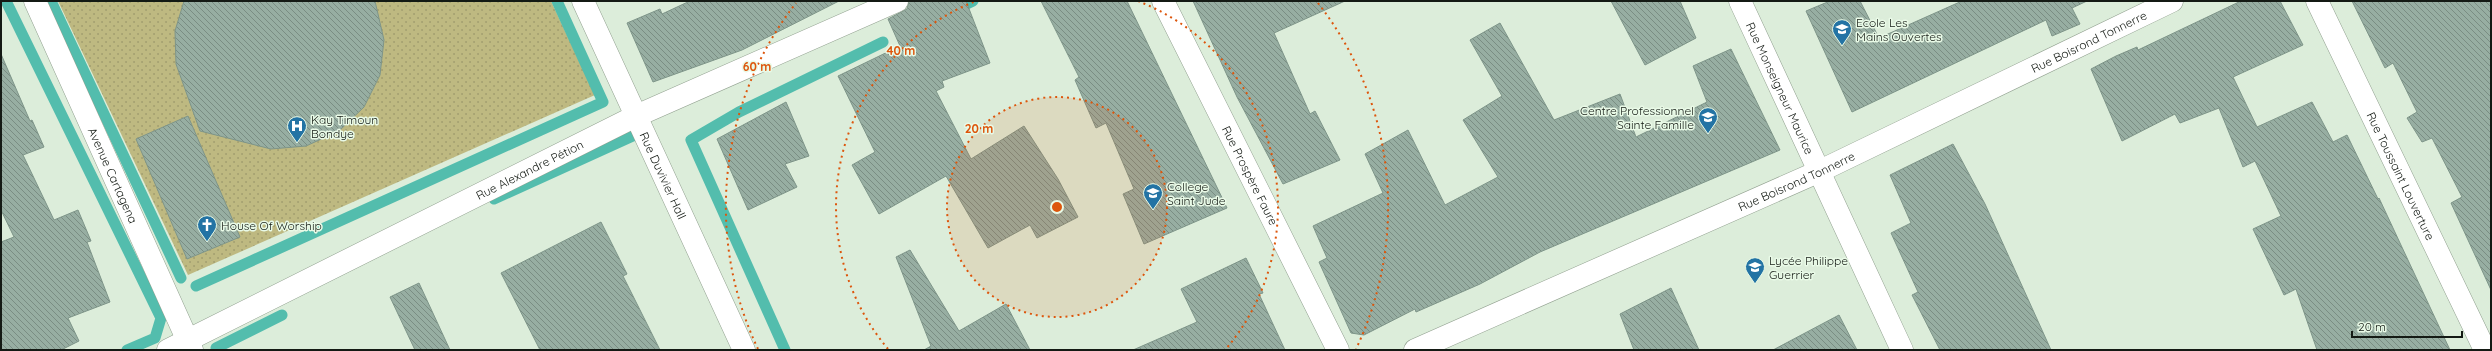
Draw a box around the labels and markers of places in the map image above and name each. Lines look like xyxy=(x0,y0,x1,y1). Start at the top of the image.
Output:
place label: Ecole Les Mains Ouvertes xyxy=(1856,15,1942,44)
school or university icon: Ecole Les Mains Ouvertes xyxy=(1831,18,1853,46)
place label: Centre Professionnel Sainte Famille xyxy=(1580,103,1694,132)
school or university icon: Centre Professionnel Sainte Famille xyxy=(1697,106,1719,134)
place label: Kay Timoun Bondye xyxy=(311,112,378,141)
hospital icon: Kay Timoun Bondye xyxy=(286,115,308,143)
place label: College Saint Jude xyxy=(1167,179,1226,208)
school or university icon: College Saint Jude xyxy=(1142,182,1164,210)
centre of rings xyxy=(1050,200,1064,214)
church icon: House Of Worship xyxy=(196,214,218,242)
place label: House Of Worship xyxy=(221,218,322,233)
place label: Lycée Philippe Guerrier xyxy=(1769,253,1848,282)
school or university icon: Lycée Philippe Guerrier xyxy=(1744,256,1766,284)

